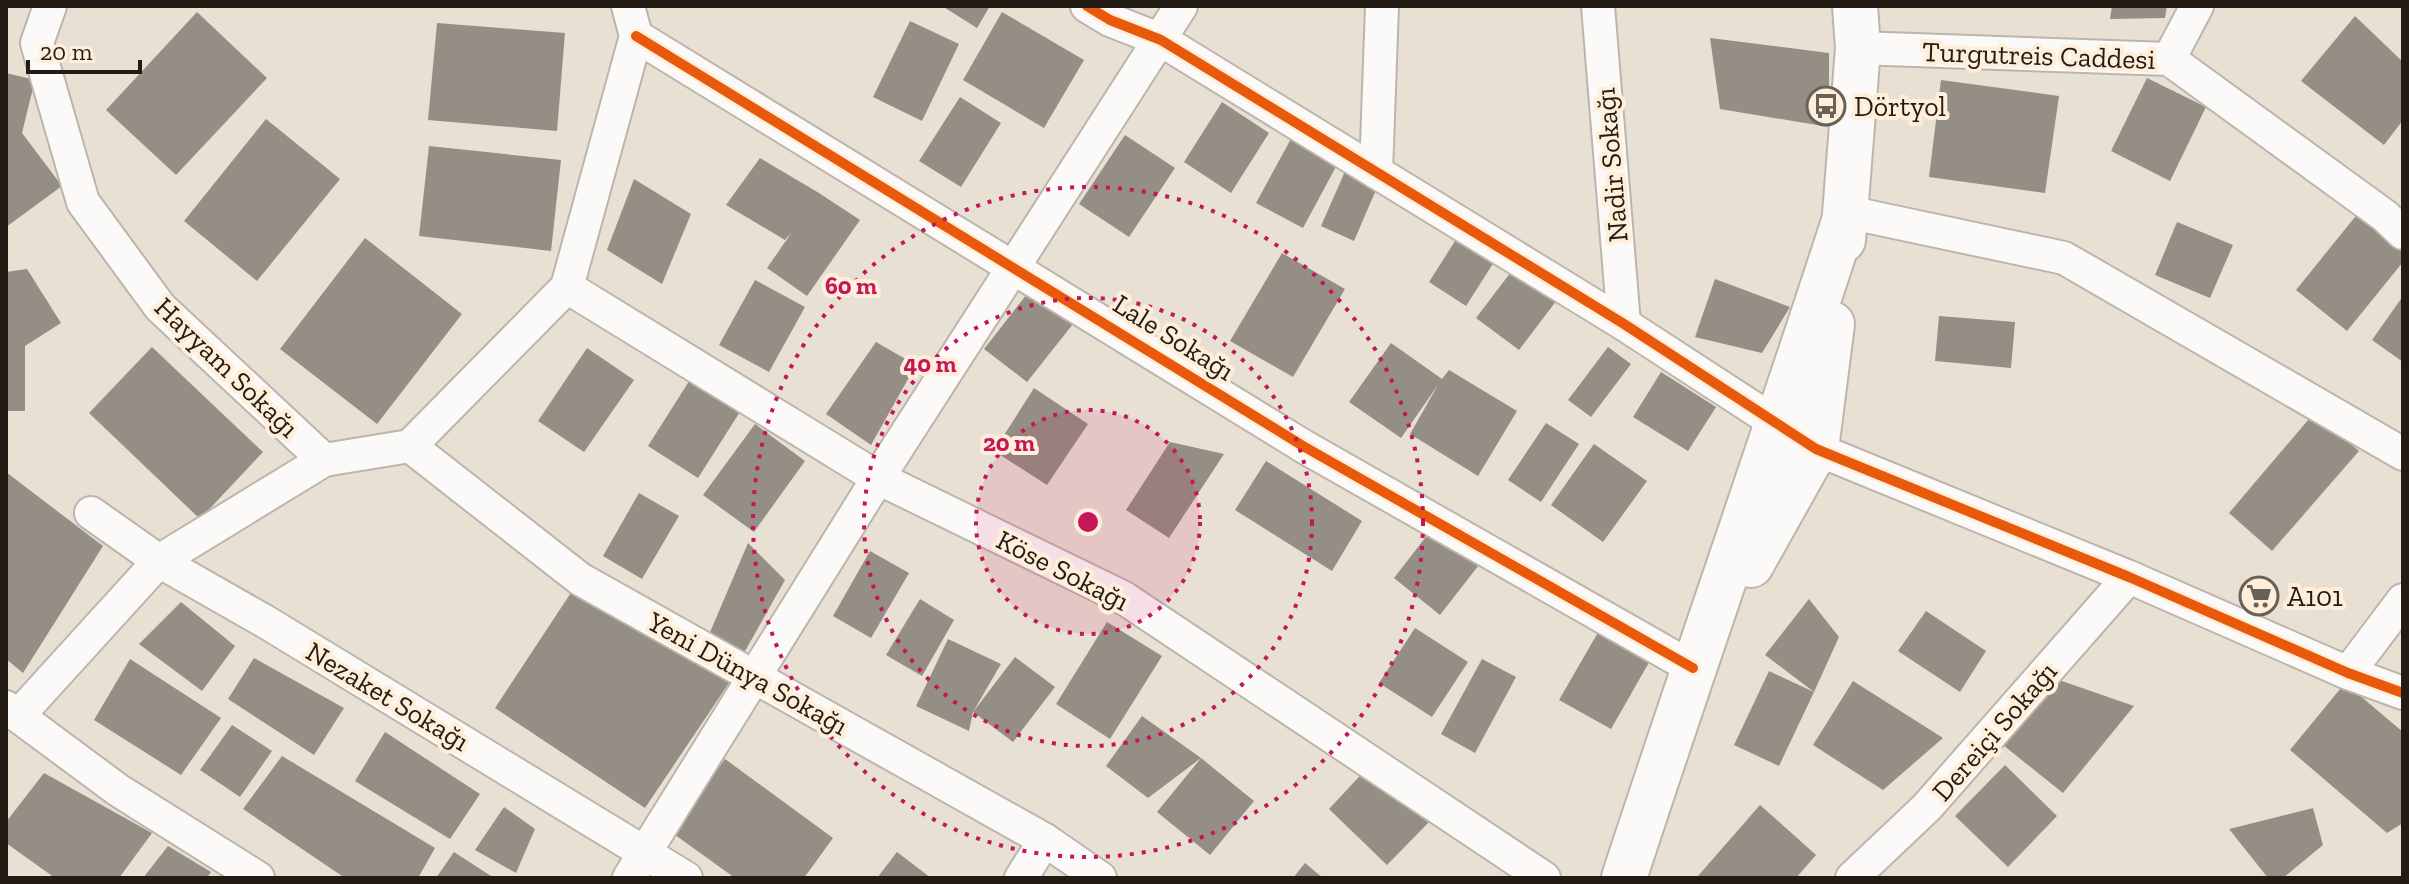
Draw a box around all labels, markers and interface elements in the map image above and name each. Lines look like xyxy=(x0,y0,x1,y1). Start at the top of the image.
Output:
scale bar xyxy=(28,24,140,74)
street label: Turgutreis Caddesi xyxy=(1922,35,2156,76)
text: 20 m xyxy=(40,37,93,66)
bus stop icon: Dörtyol xyxy=(1805,85,1847,127)
street label: Nadir Sokağı xyxy=(1588,86,1635,244)
place label: Dörtyol xyxy=(1854,90,1946,123)
text: 60 m xyxy=(825,271,877,300)
street label: Lale Sokağı xyxy=(1107,287,1240,388)
street label: Hayyam Sokağı xyxy=(148,291,305,444)
text: 40 m xyxy=(903,349,957,378)
text: 20 m xyxy=(983,428,1035,457)
centre of rings xyxy=(1074,508,1102,536)
street label: Köse Sokağı xyxy=(991,523,1135,618)
supermarket icon: A101 xyxy=(2238,575,2280,617)
place label: A101 xyxy=(2287,580,2343,613)
street label: Yeni Dünya Sokağı xyxy=(641,604,854,742)
street label: Nezaket Sokağı xyxy=(300,635,475,758)
street label: Dereiçi Sokağı xyxy=(1925,655,2064,808)

